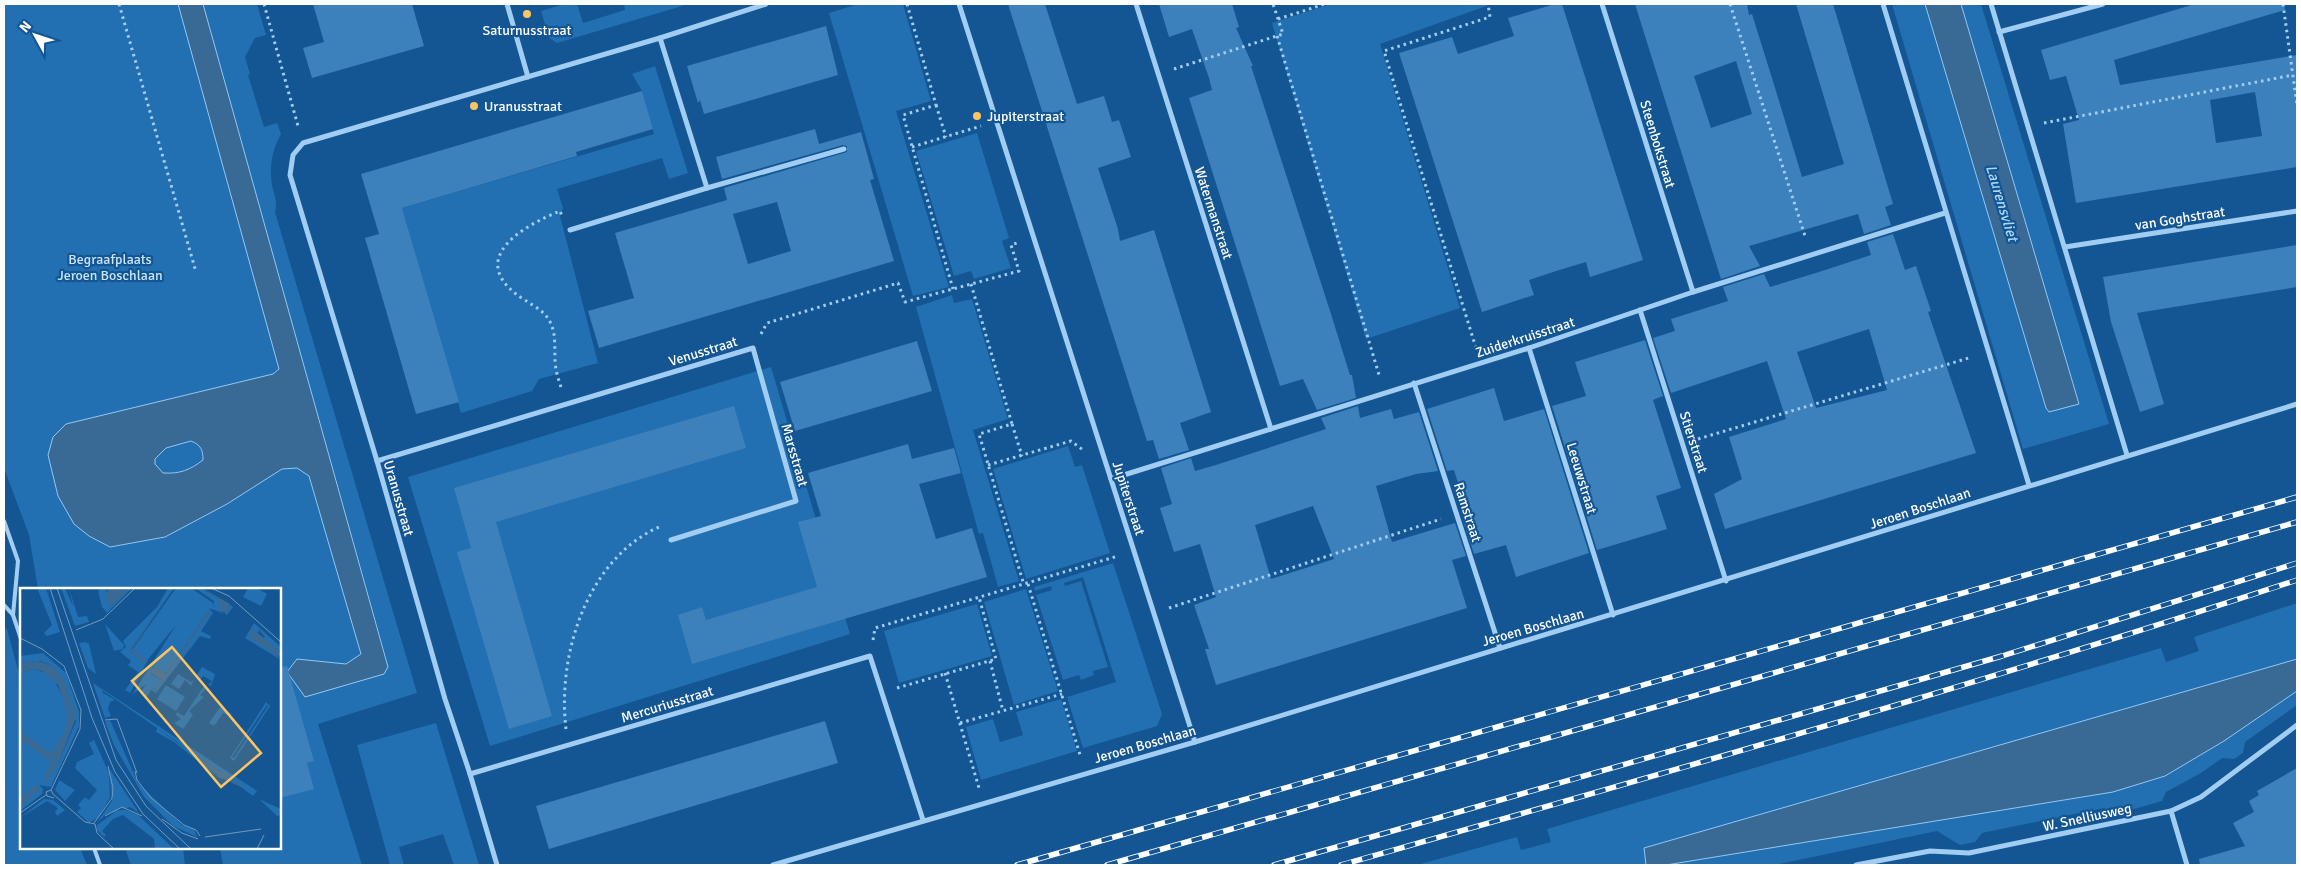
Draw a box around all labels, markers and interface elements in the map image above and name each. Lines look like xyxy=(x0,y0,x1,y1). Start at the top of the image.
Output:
marker: Saturnusstraat xyxy=(521,8,533,20)
north arrow xyxy=(10,10,60,60)
text: N xyxy=(16,18,35,36)
place label: Saturnusstraat xyxy=(483,22,572,39)
place label: Uranusstraat xyxy=(484,98,562,115)
street label: Steenbokstraat xyxy=(1636,98,1679,190)
marker: Uranusstraat xyxy=(468,100,480,112)
place label: Jupiterstraat xyxy=(987,108,1064,125)
marker: Jupiterstraat xyxy=(971,110,983,122)
water label: Laurensvliet xyxy=(1982,163,2023,245)
street label: Watermanstraat xyxy=(1191,165,1236,262)
street label: van Goghstraat xyxy=(2134,203,2226,234)
park label: Begraafplaats Jeroen Boschlaan xyxy=(57,251,163,284)
street label: Zuiderkruisstraat xyxy=(1473,313,1577,362)
street label: Venusstraat xyxy=(667,333,740,370)
street label: Stierstraat xyxy=(1676,409,1711,475)
street label: Marsstraat xyxy=(777,422,812,489)
street label: Leeuwstraat xyxy=(1563,440,1600,516)
street label: Uranusstraat xyxy=(380,458,417,538)
street label: Jupiterstraat xyxy=(1109,459,1149,538)
street label: Ramstraat xyxy=(1450,480,1485,544)
street label: Jeroen Boschlaan xyxy=(1867,484,1973,533)
inset map xyxy=(20,588,281,849)
street label: Jeroen Boschlaan xyxy=(1480,605,1586,650)
street label: Mercuriusstraat xyxy=(619,682,715,727)
street label: Jeroen Boschlaan xyxy=(1092,722,1198,767)
street label: W. Snelliusweg xyxy=(2041,800,2133,835)

